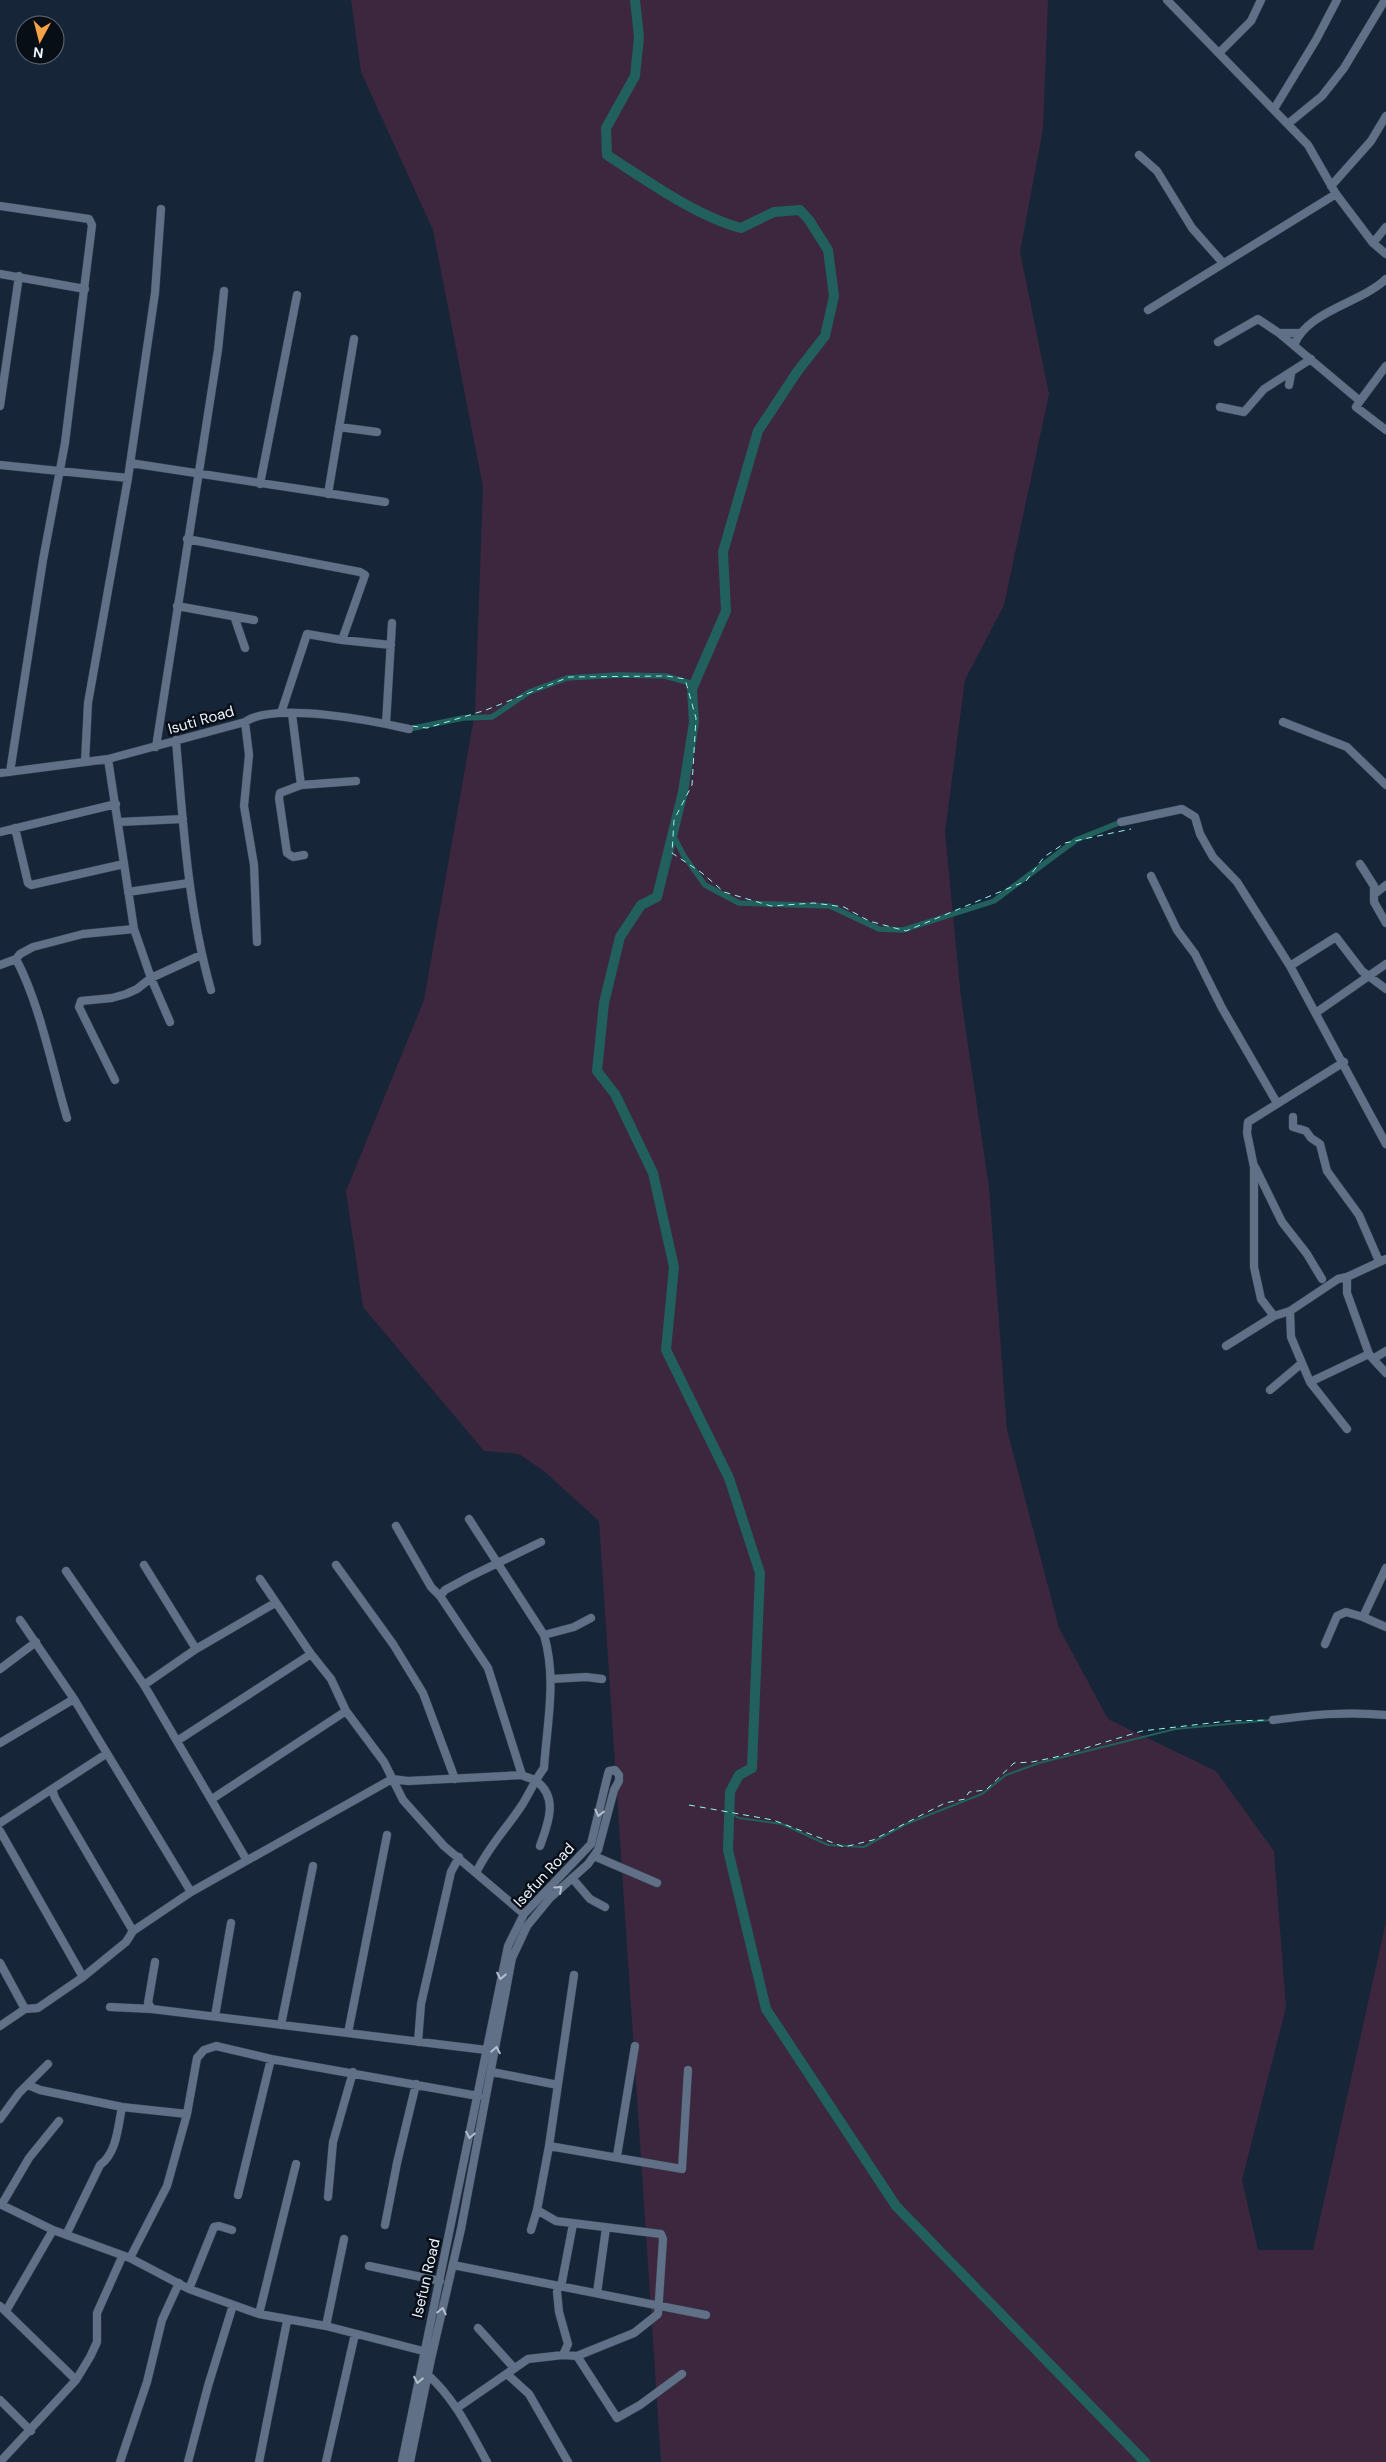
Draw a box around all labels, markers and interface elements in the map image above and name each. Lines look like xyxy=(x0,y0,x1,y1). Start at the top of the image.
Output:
north arrow xyxy=(15,15,65,65)
text: N xyxy=(32,43,45,62)
street label: Isuti Road xyxy=(166,701,236,739)
one-way arrow xyxy=(594,1808,605,1817)
street label: Isefun Road xyxy=(509,1839,579,1911)
one-way arrow xyxy=(554,1886,563,1895)
one-way arrow xyxy=(496,1971,506,1980)
one-way arrow xyxy=(490,2045,500,2054)
one-way arrow xyxy=(465,2131,476,2140)
street label: Isefun Road xyxy=(407,2236,445,2320)
one-way arrow xyxy=(436,2307,447,2316)
one-way arrow xyxy=(413,2375,424,2384)

